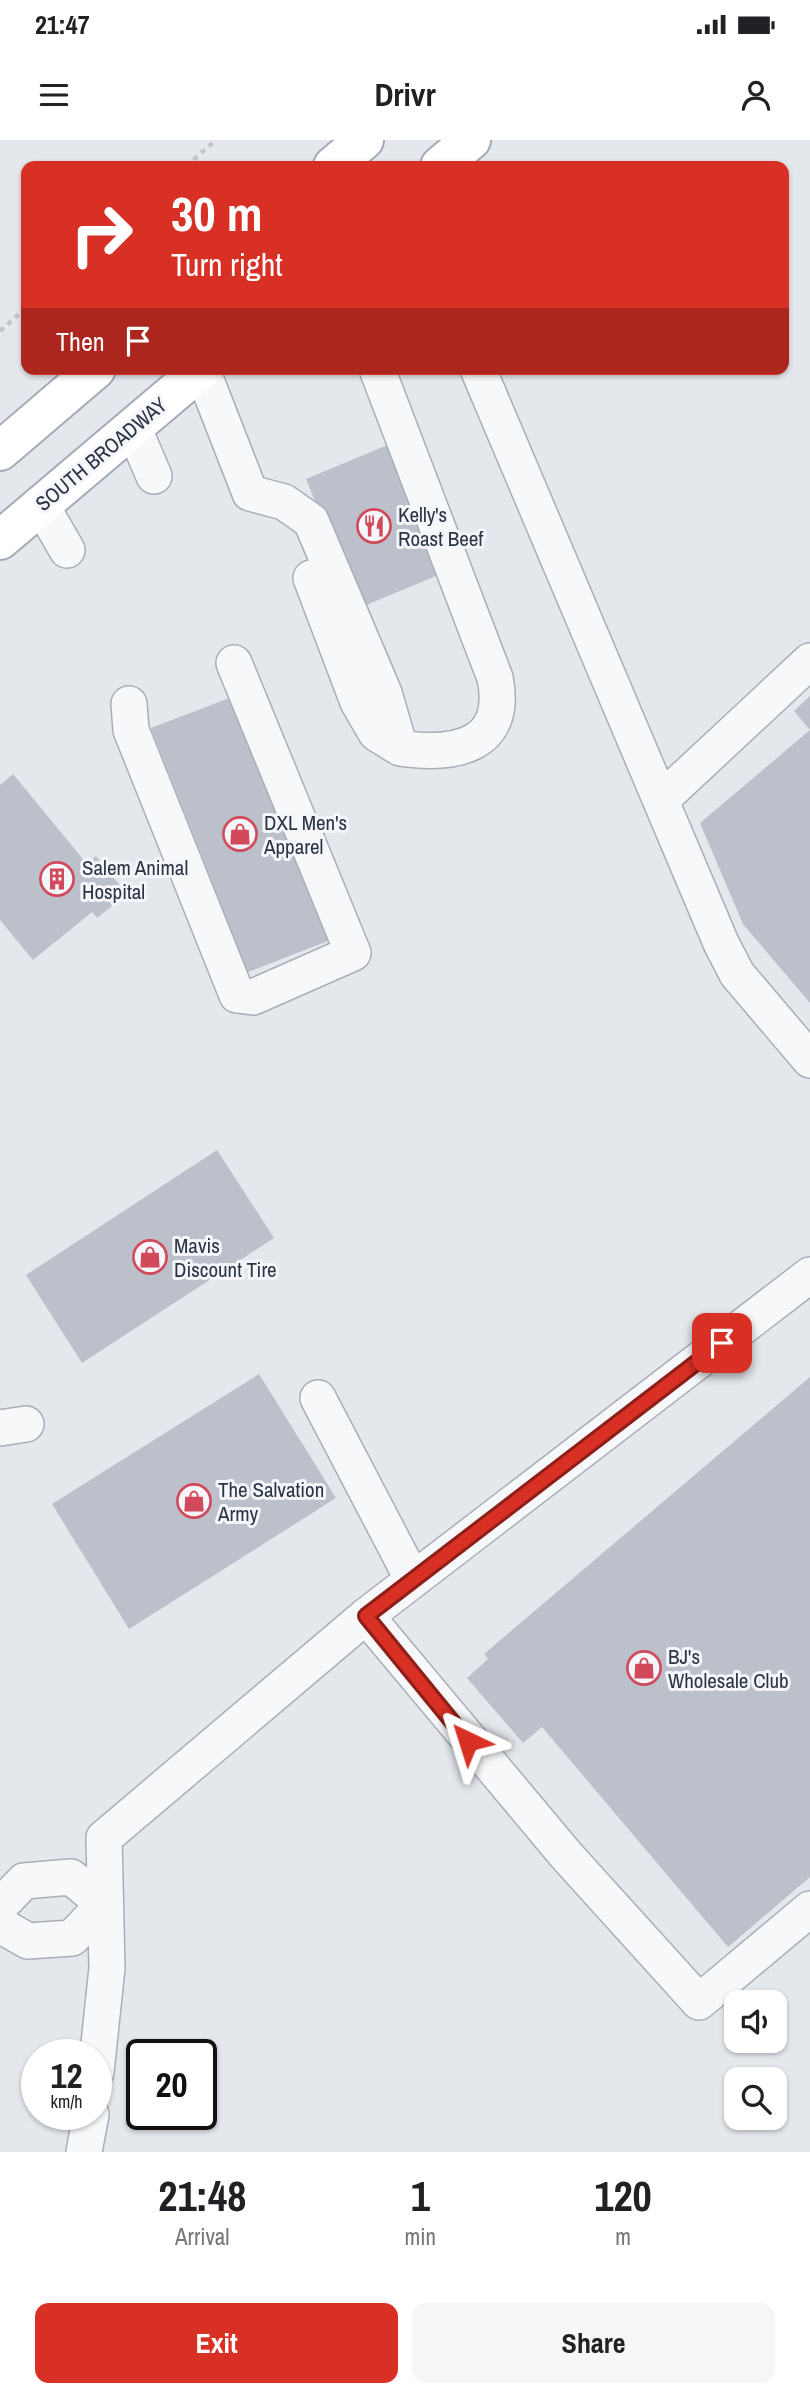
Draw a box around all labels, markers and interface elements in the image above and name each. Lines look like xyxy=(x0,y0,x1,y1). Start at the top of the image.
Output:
text: 21:47 xyxy=(35,7,90,42)
text: Drivr xyxy=(374,73,436,116)
icon: menu xyxy=(35,76,73,114)
icon: person xyxy=(737,76,775,114)
text: 30 m xyxy=(171,180,263,246)
icon: right xyxy=(56,189,147,280)
text: Turn right xyxy=(171,243,283,286)
icon: arrive xyxy=(119,322,157,360)
text: Then xyxy=(56,324,105,359)
street label: SOUTH BROADWAY xyxy=(29,390,173,518)
place label: Kelly's Roast Beef xyxy=(398,500,483,553)
restaurant icon: Kelly's Roast Beef xyxy=(355,507,393,545)
place label: DXL Men's Apparel xyxy=(263,808,347,861)
shop icon: DXL Men's Apparel xyxy=(221,815,259,853)
place label: Salem Animal Hospital xyxy=(82,853,188,906)
building icon: Salem Animal Hospital xyxy=(38,860,76,898)
place label: Mavis Discount Tire xyxy=(174,1231,277,1284)
shop icon: Mavis Discount Tire xyxy=(131,1238,169,1276)
pin xyxy=(692,1313,752,1373)
icon: arrive xyxy=(703,1324,741,1362)
place label: The Salvation Army xyxy=(217,1475,324,1528)
shop icon: The Salvation Army xyxy=(175,1482,213,1520)
place label: BJ's Wholesale Club xyxy=(668,1642,789,1695)
shop icon: BJ's Wholesale Club xyxy=(625,1649,663,1687)
position arrow xyxy=(431,1704,505,1778)
map controls xyxy=(724,1990,787,2130)
button: sound xyxy=(724,1990,787,2053)
speed limit sign: 20 xyxy=(126,2039,217,2130)
text: 12 xyxy=(51,2052,82,2099)
button: search xyxy=(724,2067,787,2130)
text: km/h xyxy=(51,2089,83,2114)
text: 21:48 xyxy=(158,2168,246,2224)
text: 1 xyxy=(411,2168,430,2224)
text: 120 xyxy=(594,2168,652,2224)
text: Arrival xyxy=(175,2221,230,2252)
text: min xyxy=(405,2221,436,2252)
text: m xyxy=(615,2221,631,2252)
button: Exit xyxy=(35,2303,398,2383)
button: Share xyxy=(412,2303,775,2383)

